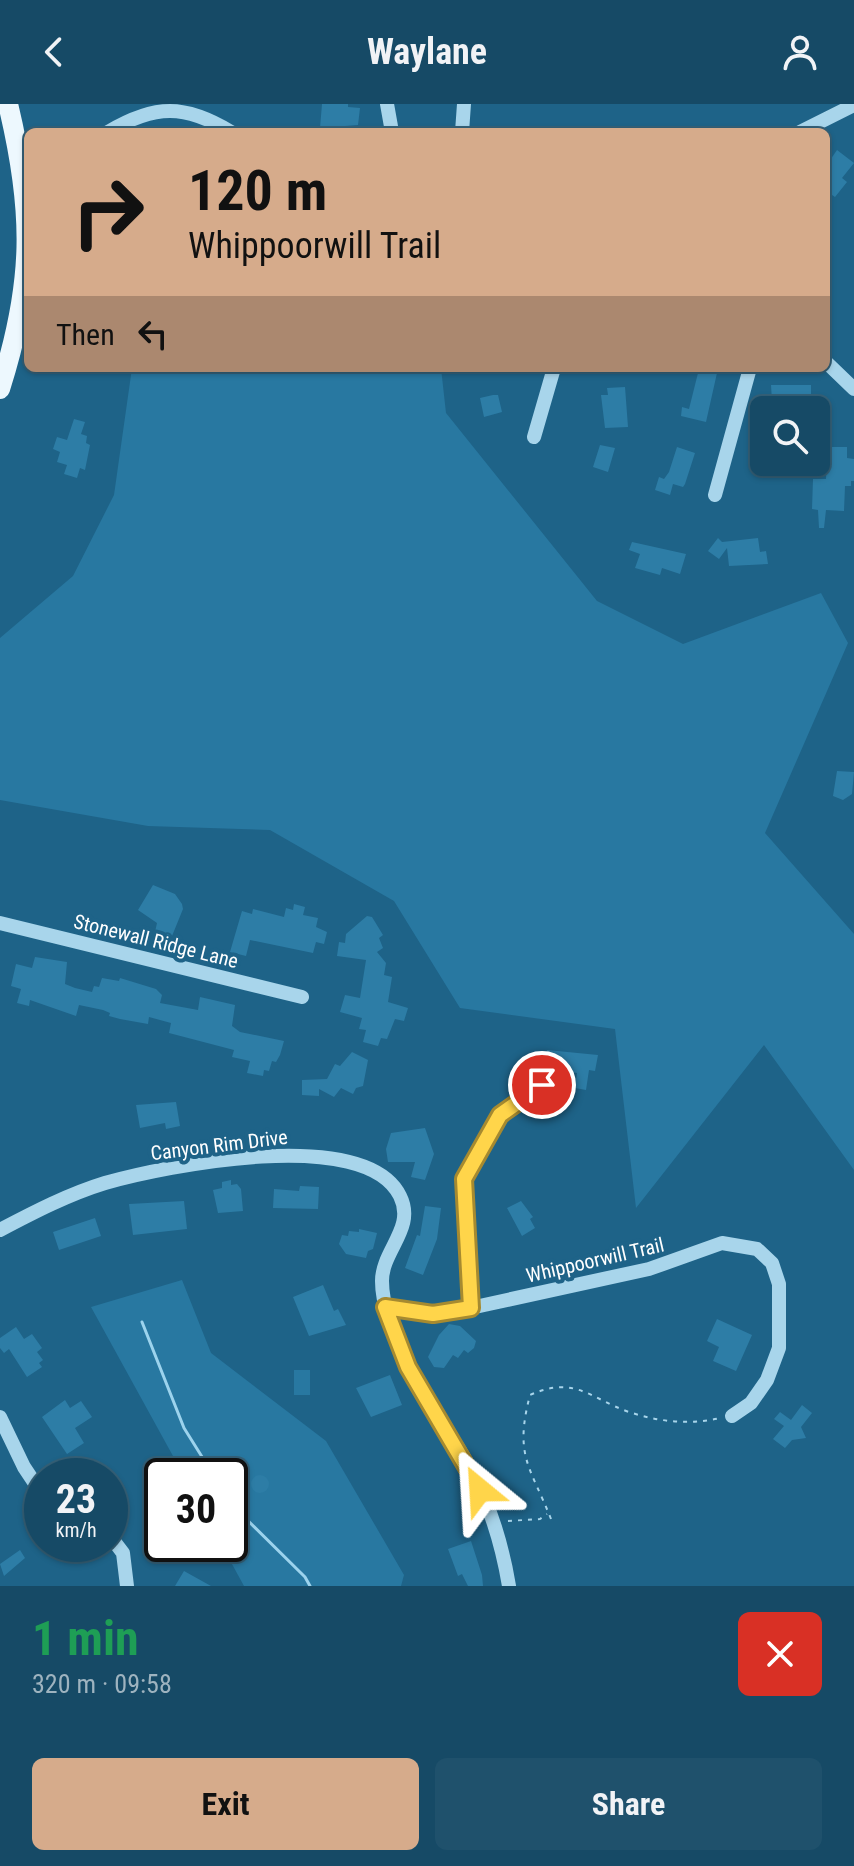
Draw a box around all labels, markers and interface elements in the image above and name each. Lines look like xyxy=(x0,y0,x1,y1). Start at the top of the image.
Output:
icon: back xyxy=(32,30,76,74)
icon: person xyxy=(778,30,822,74)
text: Waylane xyxy=(367,31,487,73)
text: 120 m xyxy=(188,158,327,224)
icon: right xyxy=(56,160,160,264)
text: Whippoorwill Trail xyxy=(188,225,441,267)
icon: left xyxy=(131,312,175,356)
text: Then xyxy=(56,317,115,352)
map controls xyxy=(750,396,830,476)
button: search xyxy=(750,396,830,476)
street label: Stonewall Ridge Lane xyxy=(71,909,241,973)
pin xyxy=(508,1051,576,1119)
icon: arrive xyxy=(520,1063,564,1107)
street label: Canyon Rim Drive xyxy=(149,1125,289,1165)
street label: Whippoorwill Trail xyxy=(524,1232,666,1288)
position arrow xyxy=(438,1448,522,1532)
speed limit sign: 30 xyxy=(144,1458,248,1562)
text: 23 xyxy=(56,1476,96,1523)
text: km/h xyxy=(55,1518,97,1542)
text: 1 min xyxy=(32,1610,139,1667)
button: close xyxy=(738,1612,822,1696)
text: 320 m · 09:58 xyxy=(32,1669,172,1699)
button: Exit xyxy=(32,1758,419,1850)
button: Share xyxy=(435,1758,822,1850)

